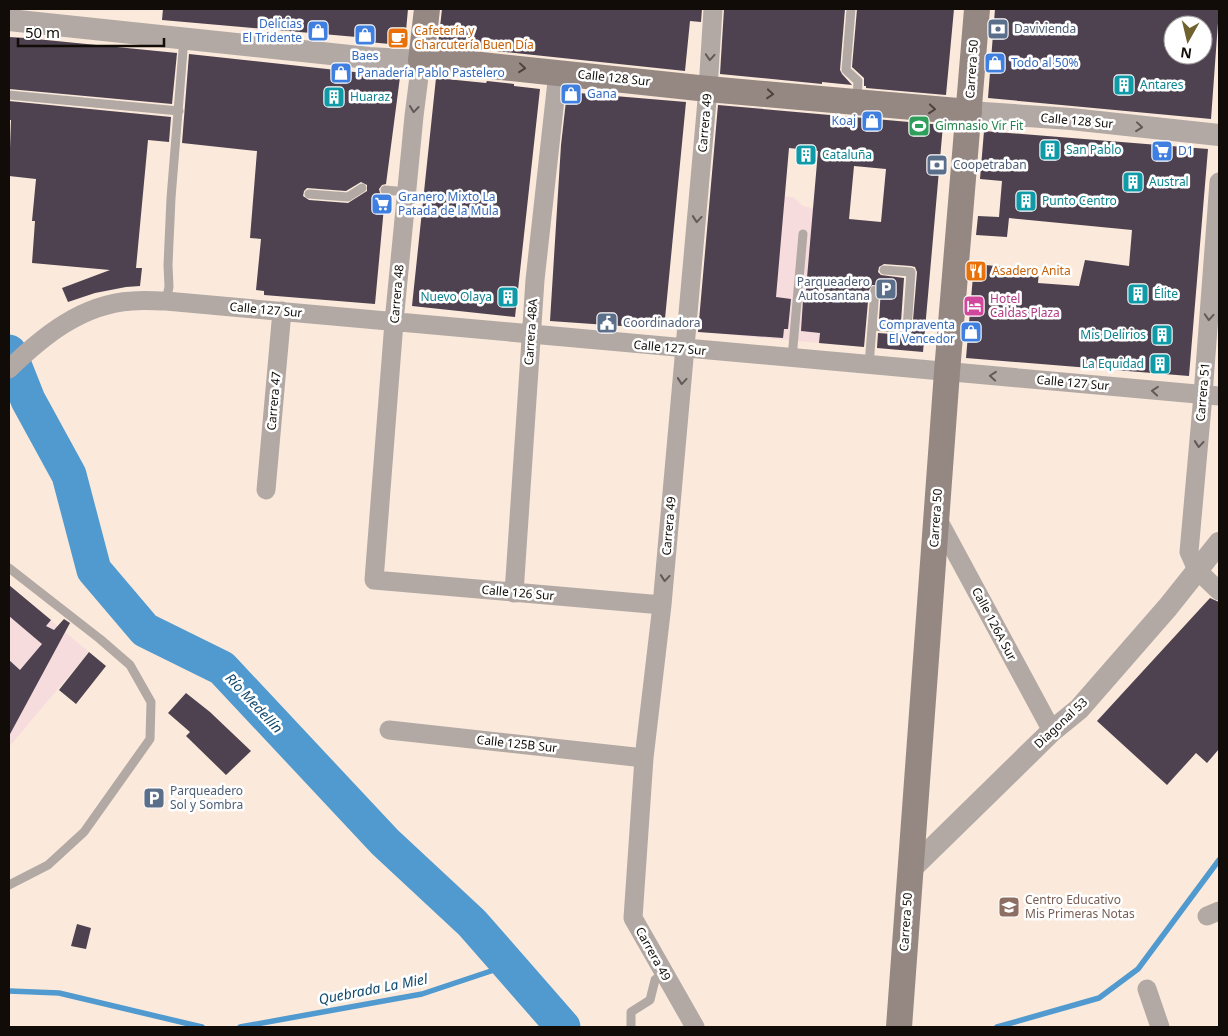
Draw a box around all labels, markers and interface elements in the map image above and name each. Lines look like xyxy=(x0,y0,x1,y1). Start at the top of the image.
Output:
scale bar xyxy=(18,15,164,47)
place label: Delicias El Tridente xyxy=(242,15,302,46)
north arrow xyxy=(1163,15,1213,65)
bank icon: Davivienda xyxy=(986,17,1010,41)
shop icon: Delicias El Tridente xyxy=(306,19,330,43)
place label: Davivienda xyxy=(1014,20,1076,37)
text: 50 m xyxy=(25,22,60,42)
place label: Cafetería y Charcutería Buen Día xyxy=(414,22,534,53)
shop icon: Baes xyxy=(353,23,377,47)
cafe icon: Cafetería y Charcutería Buen Día xyxy=(386,26,410,50)
street label: Carrera 50 xyxy=(961,39,982,99)
text: N xyxy=(1179,43,1193,64)
place label: Baes xyxy=(351,47,379,64)
shop icon: Todo al 50% xyxy=(983,51,1007,75)
one-way arrow xyxy=(705,54,716,62)
place label: Todo al 50% xyxy=(1011,54,1079,71)
shop icon: Panadería Pablo Pastelero xyxy=(329,61,353,85)
one-way arrow xyxy=(518,62,526,73)
place label: Panadería Pablo Pastelero xyxy=(357,64,505,81)
street label: Calle 128 Sur xyxy=(577,65,651,90)
building icon: Antares xyxy=(1112,73,1136,97)
place label: Antares xyxy=(1140,76,1184,93)
shop icon: Gana xyxy=(559,82,583,106)
building icon: Huaraz xyxy=(322,85,346,109)
place label: Gana xyxy=(587,85,617,102)
place label: Huaraz xyxy=(350,88,390,105)
one-way arrow xyxy=(767,88,775,99)
street label: Carrera 49 xyxy=(693,93,716,153)
one-way arrow xyxy=(929,103,937,114)
one-way arrow xyxy=(409,105,420,113)
shop icon: Koaj xyxy=(860,109,884,133)
street label: Calle 128 Sur xyxy=(1040,109,1114,132)
place label: Koaj xyxy=(831,112,856,129)
sports icon: Gimnasio Vir Fit xyxy=(907,114,931,138)
place label: Gimnasio Vir Fit xyxy=(935,117,1024,134)
one-way arrow xyxy=(1136,121,1144,132)
building icon: San Pablo xyxy=(1038,138,1062,162)
supermarket icon: D1 xyxy=(1150,139,1174,163)
place label: San Pablo xyxy=(1066,141,1122,158)
place label: D1 xyxy=(1178,142,1194,159)
building icon: Cataluña xyxy=(794,143,818,167)
place label: Cataluña xyxy=(822,146,872,163)
bank icon: Coopetraban xyxy=(925,153,949,177)
place label: Coopetraban xyxy=(953,156,1027,173)
building icon: Austral xyxy=(1121,170,1145,194)
place label: Austral xyxy=(1149,173,1189,190)
place label: Granero Mixto La Patada de la Mula xyxy=(398,188,499,219)
building icon: Punto Centro xyxy=(1014,189,1038,213)
supermarket icon: Granero Mixto La Patada de la Mula xyxy=(370,192,394,216)
place label: Punto Centro xyxy=(1042,192,1117,209)
one-way arrow xyxy=(691,216,702,224)
restaurant icon: Asadero Anita xyxy=(964,259,988,283)
place label: Asadero Anita xyxy=(992,262,1071,279)
street label: Carrera 48 xyxy=(385,264,408,324)
place label: Parqueadero Autosantana xyxy=(797,273,870,304)
parking icon: Parqueadero Autosantana xyxy=(874,277,898,301)
building icon: Élite xyxy=(1126,282,1150,306)
building icon: Nuevo Olaya xyxy=(496,285,520,309)
place label: Élite xyxy=(1154,285,1178,302)
place label: Nuevo Olaya xyxy=(420,288,492,305)
place label: Hotel Caldas Plaza xyxy=(990,290,1060,321)
hotel icon: Hotel Caldas Plaza xyxy=(962,294,986,318)
street label: Calle 127 Sur xyxy=(229,298,303,321)
street label: Carrera 48A xyxy=(520,298,541,366)
public building icon: Coordinadora xyxy=(595,311,619,335)
place label: Coordinadora xyxy=(623,314,701,331)
one-way arrow xyxy=(1204,314,1215,322)
place label: Compraventa El Vencedor xyxy=(879,316,955,347)
shop icon: Compraventa El Vencedor xyxy=(959,320,983,344)
building icon: Mis Delirios xyxy=(1150,323,1174,347)
place label: Mis Delirios xyxy=(1080,326,1146,343)
street label: Calle 127 Sur xyxy=(633,336,707,359)
building icon: La Equidad xyxy=(1148,352,1172,376)
place label: La Equidad xyxy=(1082,355,1144,372)
street label: Carrera 51 xyxy=(1191,362,1214,422)
street label: Carrera 47 xyxy=(262,371,285,431)
one-way arrow xyxy=(988,371,996,382)
street label: Calle 127 Sur xyxy=(1036,371,1110,394)
one-way arrow xyxy=(677,377,688,385)
one-way arrow xyxy=(1150,385,1158,396)
one-way arrow xyxy=(1194,440,1205,448)
street label: Carrera 50 xyxy=(925,488,946,548)
street label: Carrera 49 xyxy=(657,496,680,556)
one-way arrow xyxy=(659,574,670,582)
street label: Calle 126 Sur xyxy=(481,581,555,604)
street label: Calle 126A Sur xyxy=(968,584,1021,663)
water label: Río Medellín xyxy=(222,668,287,737)
street label: Diagonal 53 xyxy=(1030,693,1091,752)
street label: Calle 125B Sur xyxy=(476,731,558,756)
place label: Parqueadero Sol y Sombra xyxy=(170,782,243,813)
parking icon: Parqueadero Sol y Sombra xyxy=(142,786,166,810)
place label: Centro Educativo Mis Primeras Notas xyxy=(1025,891,1135,922)
street label: Carrera 50 xyxy=(895,892,916,952)
school or university icon: Centro Educativo Mis Primeras Notas xyxy=(997,895,1021,919)
street label: Carrera 49 xyxy=(632,924,675,984)
water label: Quebrada La Miel xyxy=(317,969,429,1008)

